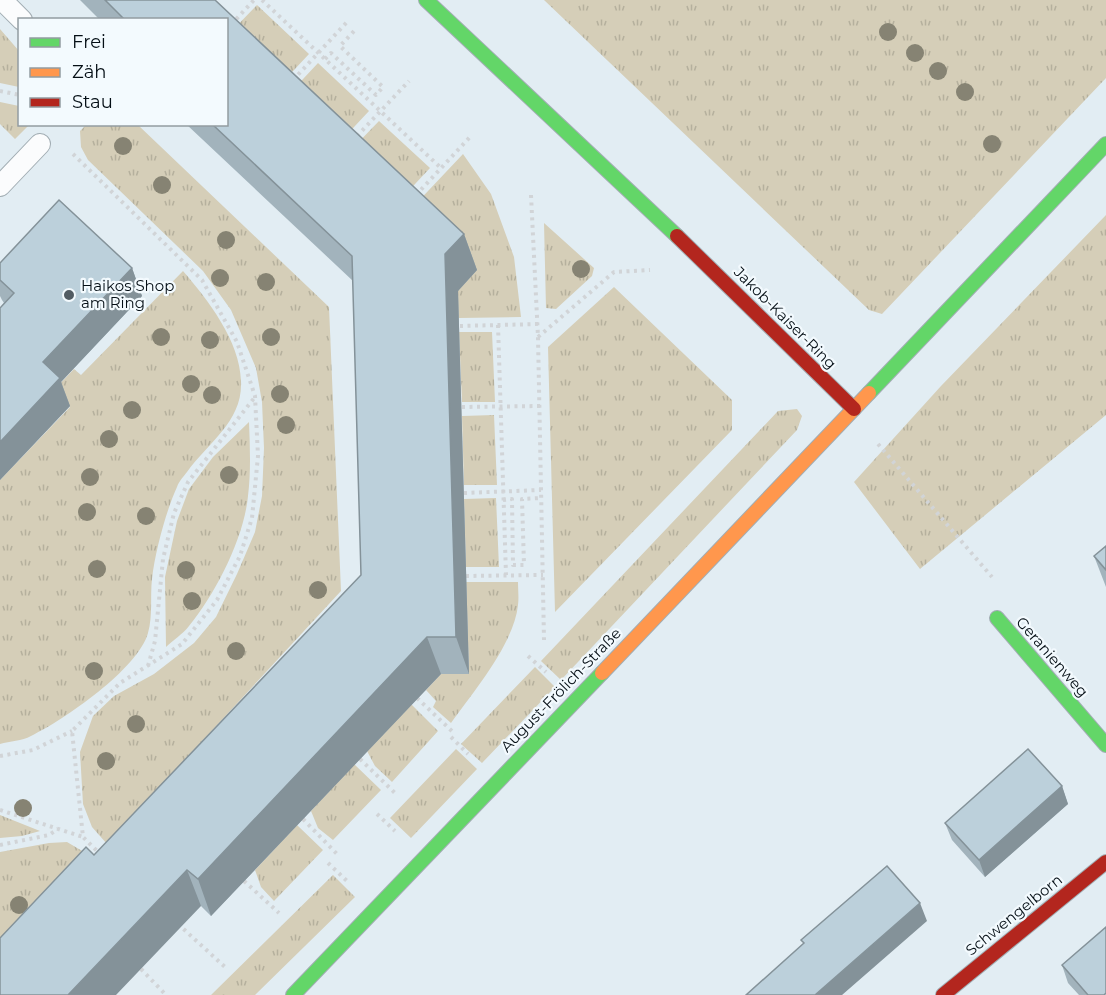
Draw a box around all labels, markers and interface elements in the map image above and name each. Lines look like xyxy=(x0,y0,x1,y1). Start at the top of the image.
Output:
legend xyxy=(18,18,228,126)
text: Frei xyxy=(72,31,106,53)
text: Zäh xyxy=(72,61,107,83)
text: Stau xyxy=(72,91,113,113)
street label: Jakob-Kaiser-Ring xyxy=(729,262,841,373)
place label: Haikos Shop am Ring xyxy=(81,276,174,312)
marker: Haikos Shop am Ring xyxy=(62,288,76,302)
street label: Geranienweg xyxy=(1012,613,1092,701)
street label: August-Frölich-Straße xyxy=(496,624,625,756)
street label: Schwengelborn xyxy=(962,870,1066,959)

